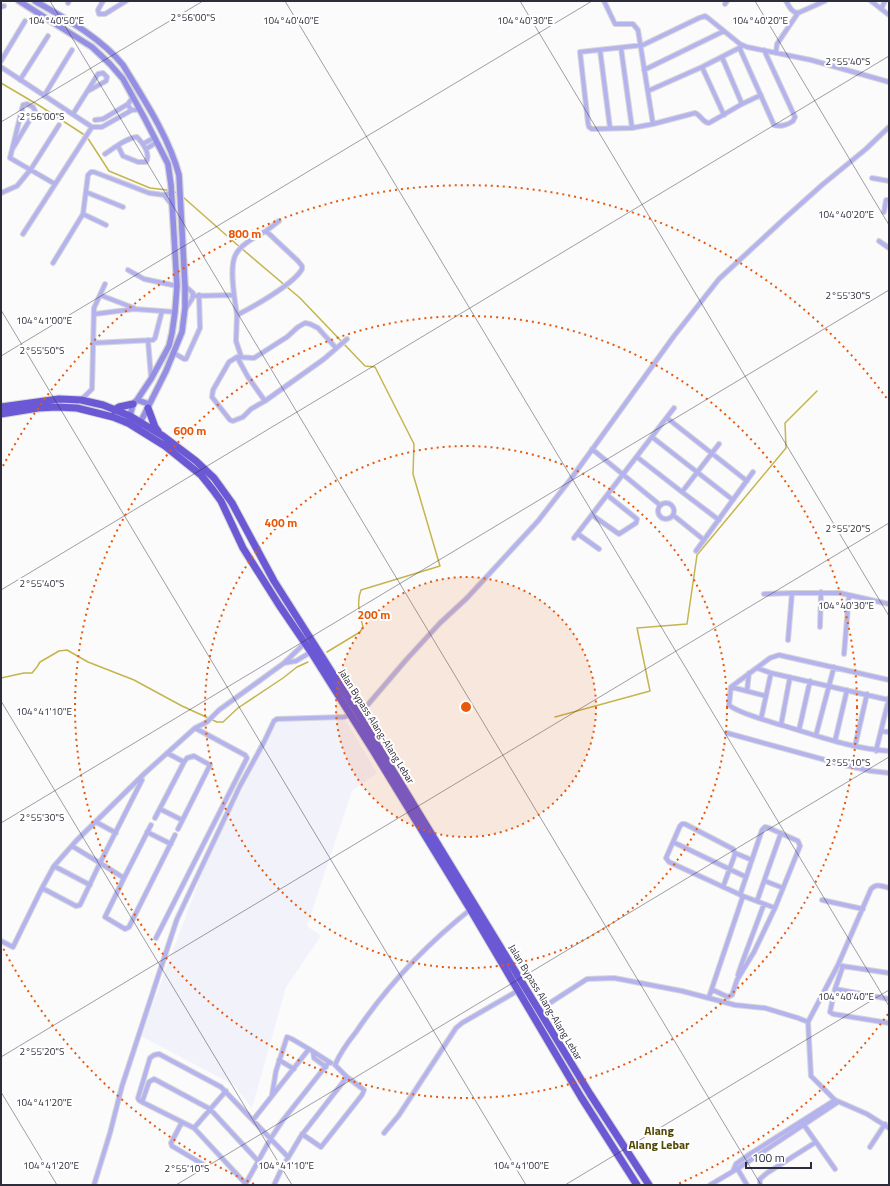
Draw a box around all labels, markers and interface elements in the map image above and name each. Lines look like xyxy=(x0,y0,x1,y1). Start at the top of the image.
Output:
text: 2°56'00"S xyxy=(171,10,215,25)
text: 104°40'50"E xyxy=(28,13,85,28)
text: 104°40'40"E xyxy=(263,13,320,28)
text: 104°40'30"E xyxy=(497,13,554,28)
text: 104°40'20"E xyxy=(732,13,789,28)
text: 2°55'40"S xyxy=(826,54,870,69)
text: 2°56'00"S xyxy=(20,109,64,124)
text: 104°40'20"E xyxy=(818,207,875,222)
text: 800 m xyxy=(229,224,261,243)
text: 2°55'30"S xyxy=(826,288,870,303)
text: 104°41'00"E xyxy=(16,313,73,328)
text: 2°55'50"S xyxy=(20,343,64,358)
text: 600 m xyxy=(174,421,206,440)
text: 400 m xyxy=(265,513,297,532)
text: 2°55'20"S xyxy=(826,521,870,536)
text: 2°55'40"S xyxy=(20,576,64,591)
text: 104°40'30"E xyxy=(818,598,875,613)
text: 200 m xyxy=(358,605,390,624)
street label: Jalan Bypass Alang-Alang Lebar xyxy=(335,666,418,787)
centre of rings xyxy=(459,700,473,714)
text: 104°41'10"E xyxy=(16,704,73,719)
text: 2°55'10"S xyxy=(826,755,870,770)
text: 2°55'30"S xyxy=(20,810,64,825)
street label: Jalan Bypass Alang-Alang Lebar xyxy=(505,941,587,1064)
text: 104°40'40"E xyxy=(818,989,875,1004)
text: 2°55'20"S xyxy=(20,1044,64,1059)
text: 104°41'20"E xyxy=(16,1095,73,1110)
district label: Alang Alang Lebar xyxy=(628,1121,690,1154)
scale bar xyxy=(746,1144,811,1170)
text: 100 m xyxy=(752,1148,785,1167)
text: 104°41'20"E xyxy=(23,1158,80,1173)
text: 104°41'10"E xyxy=(258,1158,315,1173)
text: 104°41'00"E xyxy=(493,1158,550,1173)
text: 2°55'10"S xyxy=(165,1161,209,1176)

